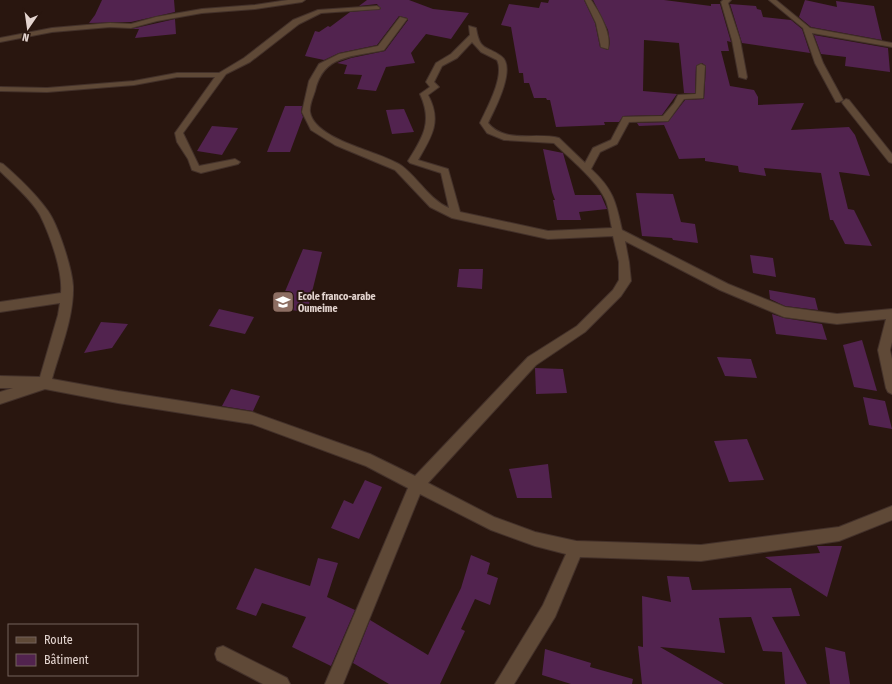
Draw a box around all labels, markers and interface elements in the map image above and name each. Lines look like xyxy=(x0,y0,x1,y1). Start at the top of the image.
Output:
north arrow xyxy=(8,8,48,48)
text: N xyxy=(21,30,31,44)
school or university icon: Ecole franco-arabe Oumeime xyxy=(270,289,296,315)
place label: Ecole franco-arabe Oumeime xyxy=(298,291,376,315)
legend xyxy=(8,624,138,676)
text: Route xyxy=(44,633,73,647)
text: Bâtiment xyxy=(44,653,89,667)

